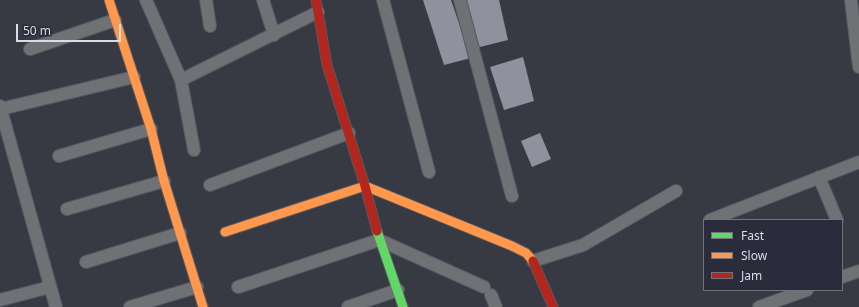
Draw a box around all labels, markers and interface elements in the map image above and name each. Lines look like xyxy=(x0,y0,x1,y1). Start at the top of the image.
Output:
scale bar xyxy=(18,16,123,42)
text: 50 m xyxy=(23,22,51,39)
legend xyxy=(703,219,843,291)
text: Fast xyxy=(741,227,764,244)
text: Slow xyxy=(741,247,767,264)
text: Jam xyxy=(741,267,762,284)

